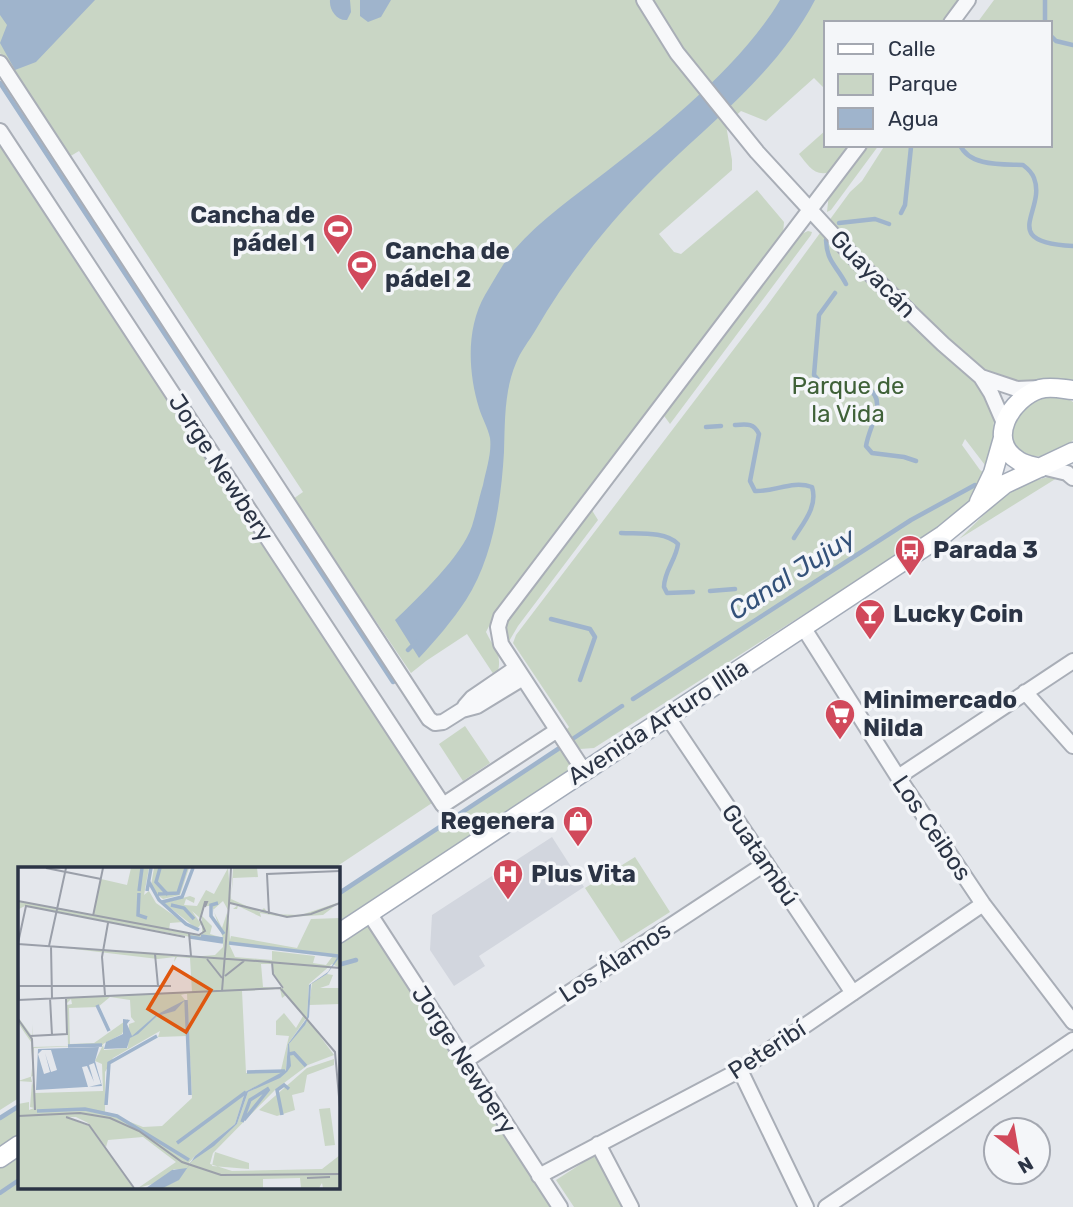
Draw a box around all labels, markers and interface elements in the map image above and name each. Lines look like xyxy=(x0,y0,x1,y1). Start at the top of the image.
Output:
legend xyxy=(824,21,1052,147)
text: Calle xyxy=(888,36,936,61)
text: Parque xyxy=(888,71,958,96)
text: Agua xyxy=(888,106,939,131)
place label: Cancha de pádel 1 xyxy=(190,201,315,257)
sports icon: Cancha de pádel 1 xyxy=(321,212,355,256)
street label: Guayacán xyxy=(824,224,922,324)
place label: Cancha de pádel 2 xyxy=(385,237,510,293)
sports icon: Cancha de pádel 2 xyxy=(345,248,379,292)
park label: Parque de la Vida xyxy=(791,372,905,428)
street label: Jorge Newbery xyxy=(163,389,279,547)
water label: Canal Jujuy xyxy=(723,521,862,627)
bus stop icon: Parada 3 xyxy=(893,533,927,577)
place label: Parada 3 xyxy=(933,536,1038,564)
bar icon: Lucky Coin xyxy=(853,597,887,641)
place label: Lucky Coin xyxy=(893,600,1023,628)
street label: Avenida Arturo Illia xyxy=(562,653,754,791)
place label: Minimercado Nilda xyxy=(863,686,1017,742)
supermarket icon: Minimercado Nilda xyxy=(823,697,857,741)
street label: Los Ceibos xyxy=(887,770,977,886)
street label: Guatambú xyxy=(716,799,804,911)
shop icon: Regenera xyxy=(561,804,595,848)
place label: Regenera xyxy=(440,807,555,835)
hospital icon: Plus Vita xyxy=(491,857,525,901)
place label: Plus Vita xyxy=(531,860,636,888)
inset map xyxy=(18,867,340,1190)
street label: Los Álamos xyxy=(554,916,676,1008)
street label: Jorge Newbery xyxy=(406,981,522,1139)
street label: Peteribí xyxy=(723,1014,812,1085)
north arrow xyxy=(982,1116,1052,1186)
text: N xyxy=(1014,1152,1037,1179)

